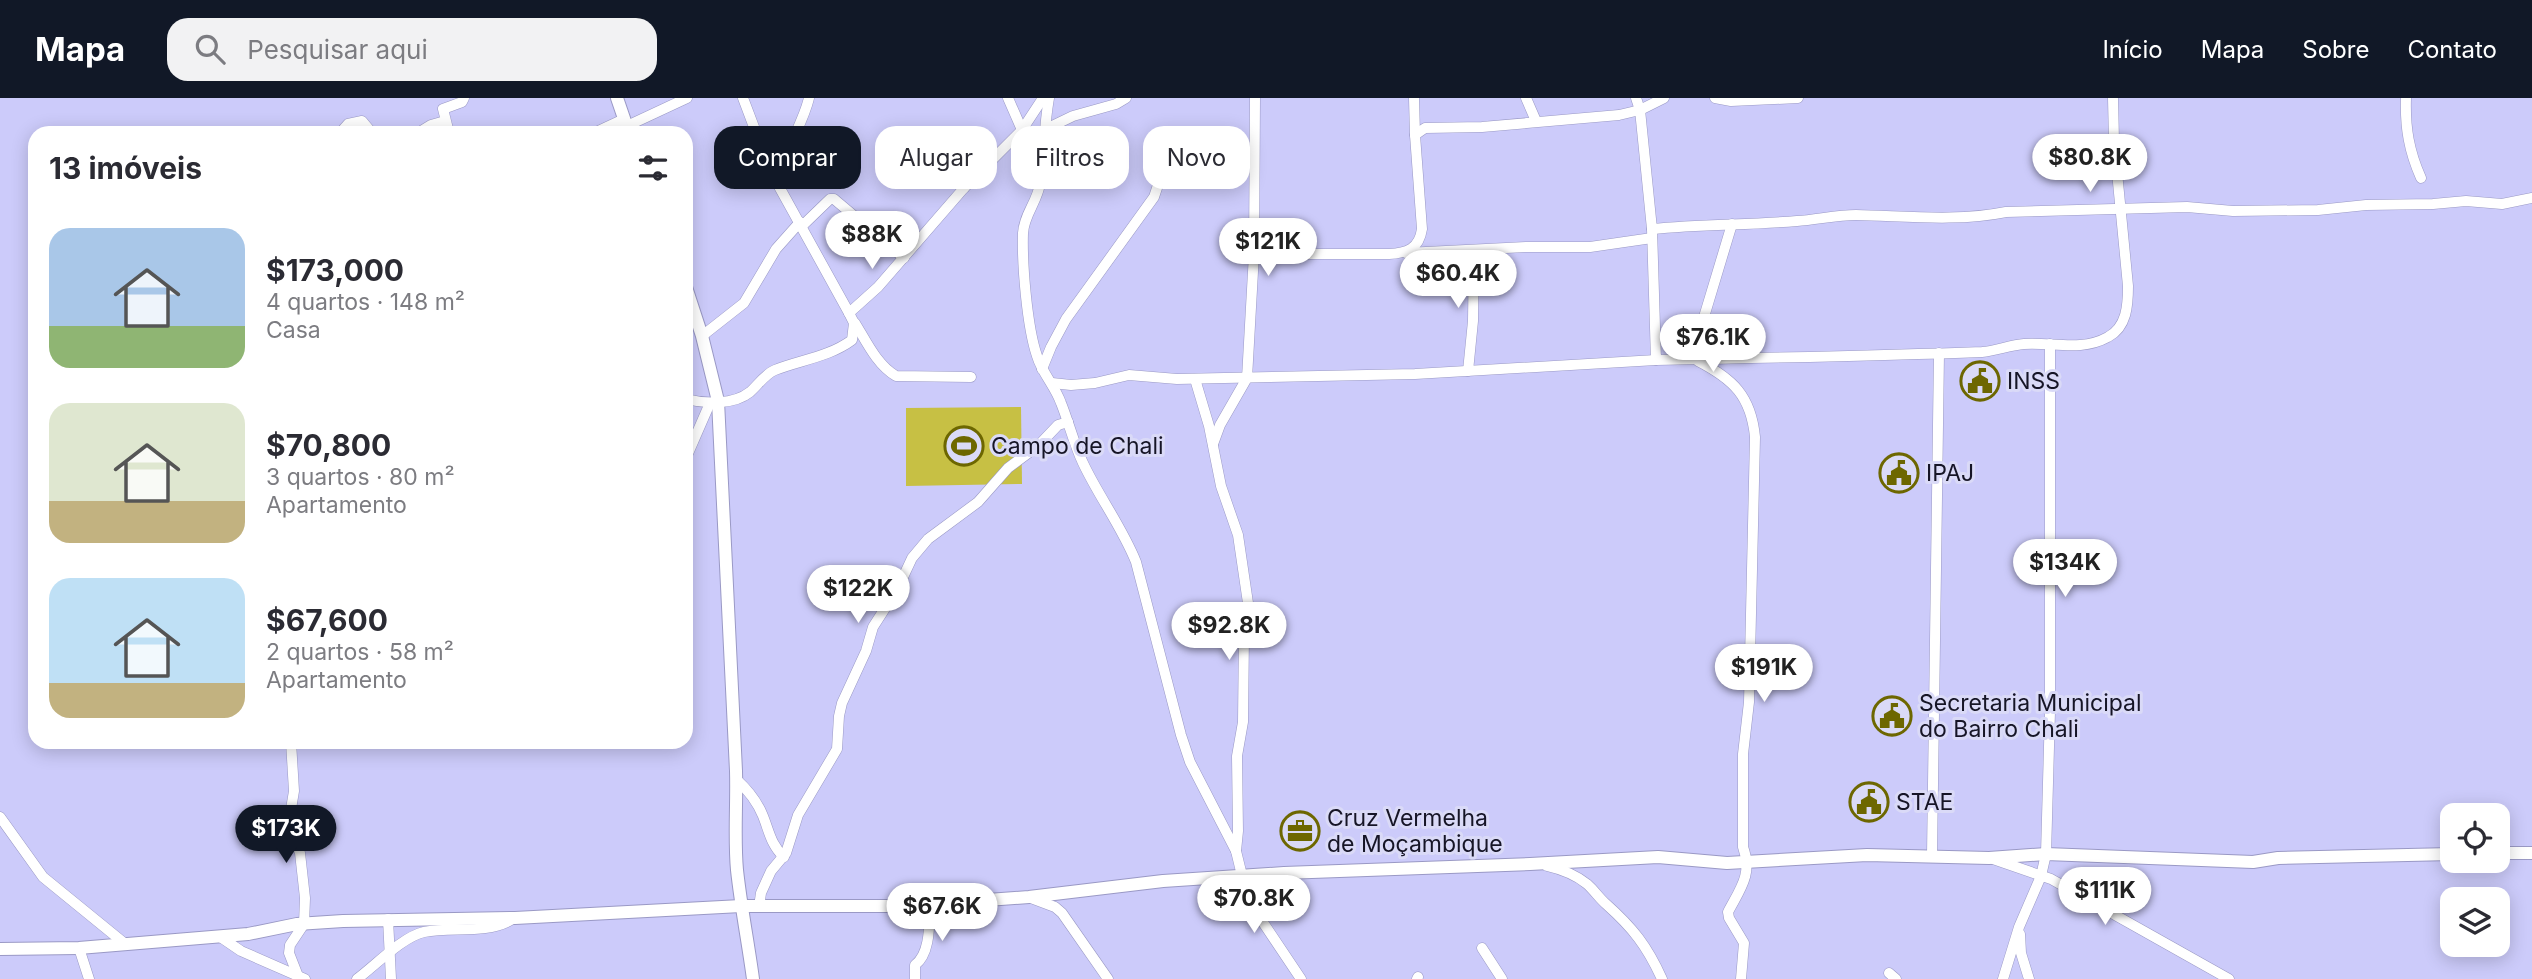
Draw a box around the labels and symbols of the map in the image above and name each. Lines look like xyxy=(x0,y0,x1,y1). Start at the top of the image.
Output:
pin: $80.8K xyxy=(2033,134,2147,194)
pin: $88K xyxy=(831,212,913,271)
pin: $121K xyxy=(1219,218,1317,278)
pin: $60.4K xyxy=(1401,250,1515,310)
pin: $76.1K xyxy=(1656,314,1770,374)
public building icon: INSS xyxy=(1959,360,2001,402)
place label: INSS xyxy=(2007,367,2060,395)
sports icon: Campo de Chali xyxy=(943,425,985,467)
place label: Campo de Chali xyxy=(991,432,1164,460)
public building icon: IPAJ xyxy=(1878,452,1920,494)
place label: IPAJ xyxy=(1926,459,1974,487)
pin: $134K xyxy=(2016,540,2114,599)
pin: $122K xyxy=(809,566,907,625)
pin: $92.8K xyxy=(1172,602,1286,662)
pin: $191K xyxy=(1715,644,1813,704)
place label: Secretaria Municipal do Bairro Chali xyxy=(1919,689,2142,743)
public building icon: Secretaria Municipal do Bairro Chali xyxy=(1871,695,1913,737)
public building icon: STAE xyxy=(1848,781,1890,823)
place label: STAE xyxy=(1896,788,1953,816)
place label: Cruz Vermelha de Moçambique xyxy=(1327,804,1503,858)
pin: $173K xyxy=(237,806,335,865)
office icon: Cruz Vermelha de Moçambique xyxy=(1279,810,1321,852)
pin: $111K xyxy=(2056,868,2154,927)
pin: $70.8K xyxy=(1197,876,1311,935)
pin: $67.6K xyxy=(885,884,999,943)

